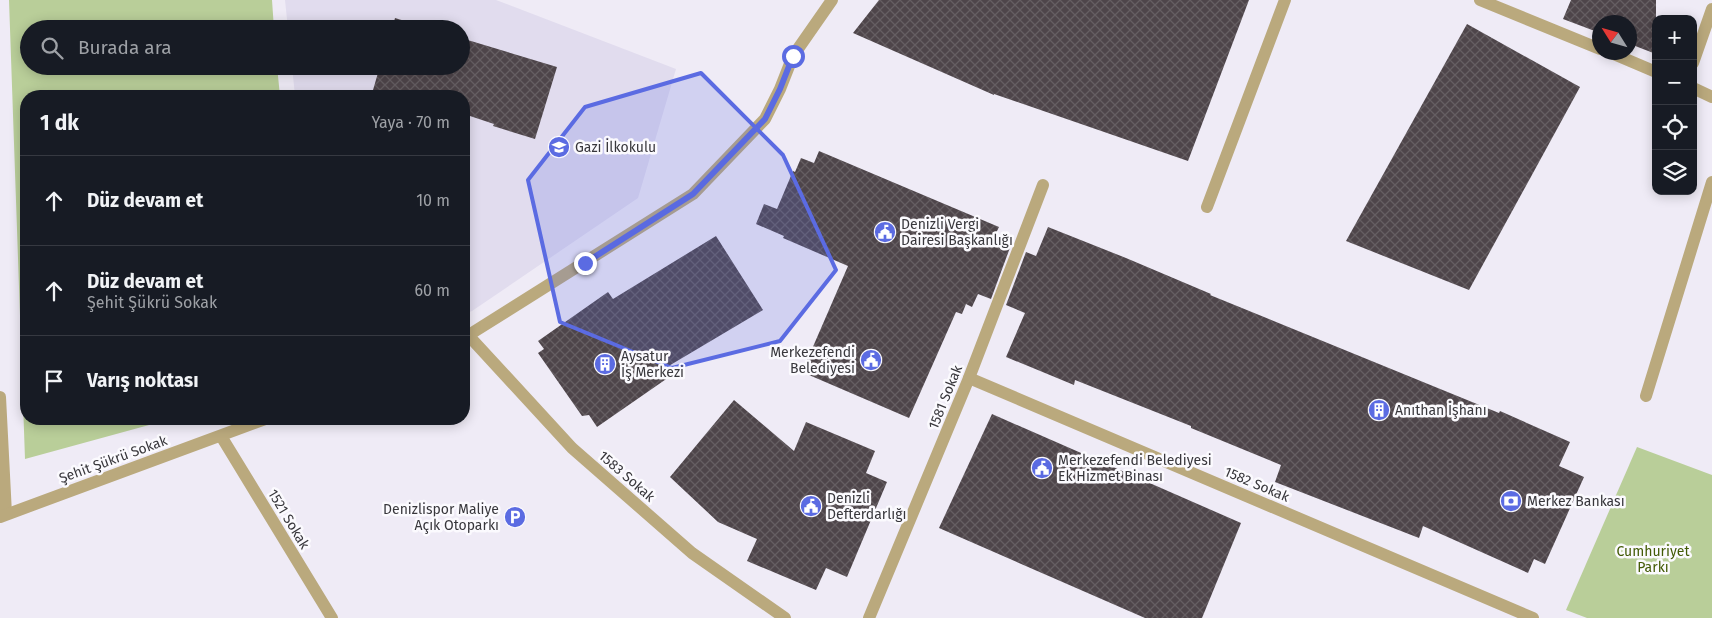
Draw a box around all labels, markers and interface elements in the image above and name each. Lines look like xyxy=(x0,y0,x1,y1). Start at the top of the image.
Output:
north arrow xyxy=(1592,15,1637,60)
map controls xyxy=(1652,15,1697,195)
button: + xyxy=(1652,15,1697,60)
search box xyxy=(20,20,470,75)
icon: search xyxy=(38,34,66,62)
text: Burada ara xyxy=(78,36,172,59)
route start xyxy=(782,45,805,68)
button: − xyxy=(1652,60,1697,105)
button: locate xyxy=(1652,105,1697,150)
text: 1 dk xyxy=(40,110,79,136)
text: Yaya · 70 m xyxy=(372,113,450,132)
school or university icon: Gazi İlkokulu xyxy=(547,135,571,159)
place label: Gazi İlkokulu xyxy=(575,138,656,156)
button: layers xyxy=(1652,150,1697,195)
icon: ahead xyxy=(40,187,68,215)
text: Düz devam et xyxy=(87,189,203,212)
text: 10 m xyxy=(416,191,450,210)
place label: Denizli Vergi Dairesi Başkanlığı xyxy=(901,216,1013,249)
public building icon: Denizli Vergi Dairesi Başkanlığı xyxy=(873,220,897,244)
route end xyxy=(574,252,597,275)
text: Düz devam et xyxy=(87,270,203,293)
icon: ahead xyxy=(40,277,68,305)
text: 60 m xyxy=(415,281,450,300)
text: Şehit Şükrü Sokak xyxy=(87,293,217,312)
place label: Merkezefendi Belediyesi xyxy=(770,344,855,377)
place label: Aysatur İş Merkezi xyxy=(621,348,684,381)
public building icon: Merkezefendi Belediyesi xyxy=(859,348,883,372)
building icon: Aysatur İş Merkezi xyxy=(593,352,617,376)
street label: 1581 Sokak xyxy=(925,362,966,432)
icon: arrive xyxy=(40,367,68,395)
text: Varış noktası xyxy=(87,369,199,392)
building icon: Anıthan İşhanı xyxy=(1367,398,1391,422)
place label: Anıthan İşhanı xyxy=(1395,401,1487,419)
street label: Şehit Şükrü Sokak xyxy=(57,432,170,487)
street label: 1583 Sokak xyxy=(595,447,659,506)
place label: Merkezefendi Belediyesi Ek Hizmet Binası xyxy=(1058,452,1212,485)
public building icon: Merkezefendi Belediyesi Ek Hizmet Binası xyxy=(1030,456,1054,480)
street label: 1582 Sokak xyxy=(1222,463,1293,506)
street label: 1521 Sokak xyxy=(264,486,313,553)
bank icon: Merkez Bankası xyxy=(1499,489,1523,513)
place label: Denizli Defterdarlığı xyxy=(827,490,906,523)
place label: Merkez Bankası xyxy=(1527,493,1625,510)
public building icon: Denizli Defterdarlığı xyxy=(799,494,823,518)
place label: Denizlispor Maliye Açık Otoparkı xyxy=(383,501,499,534)
parking icon: Denizlispor Maliye Açık Otoparkı xyxy=(503,505,527,529)
park label: Cumhuriyet Parkı xyxy=(1617,543,1690,576)

